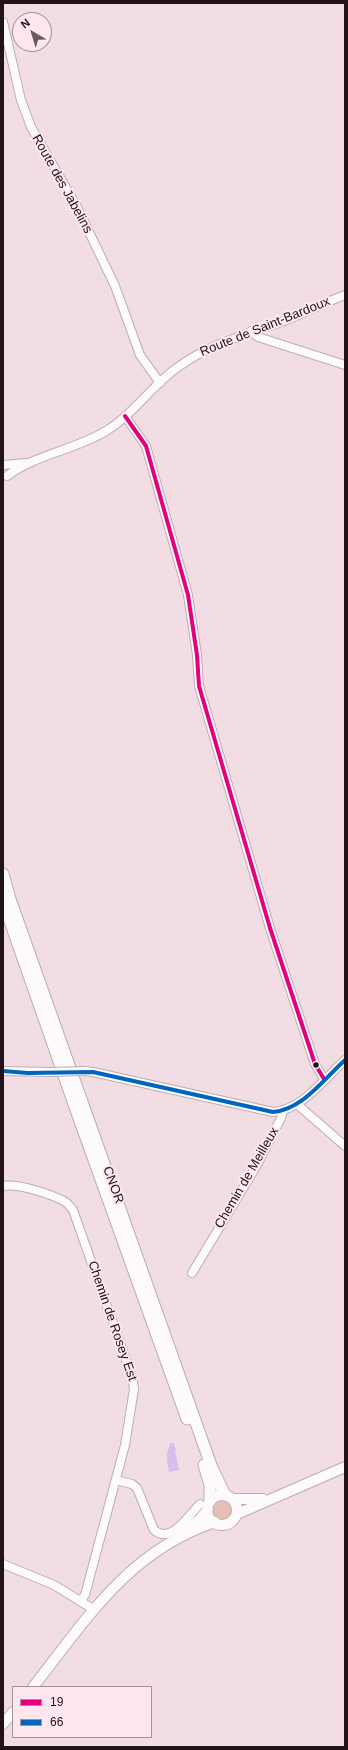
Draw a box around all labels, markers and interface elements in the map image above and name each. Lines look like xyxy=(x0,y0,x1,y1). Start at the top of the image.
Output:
north arrow xyxy=(12,12,52,52)
text: N xyxy=(18,16,32,31)
street label: Route des Jabelins xyxy=(28,132,96,236)
street label: Route de Saint-Bardoux xyxy=(198,294,332,360)
unlabelled marker xyxy=(311,1060,321,1070)
street label: Chemin de Meilleux xyxy=(212,1125,282,1231)
street label: CNOR xyxy=(99,1164,127,1206)
street label: Chemin de Rosey Est xyxy=(84,1259,140,1383)
legend xyxy=(12,1686,152,1738)
text: 19 xyxy=(50,1695,63,1709)
text: 66 xyxy=(50,1715,63,1729)

